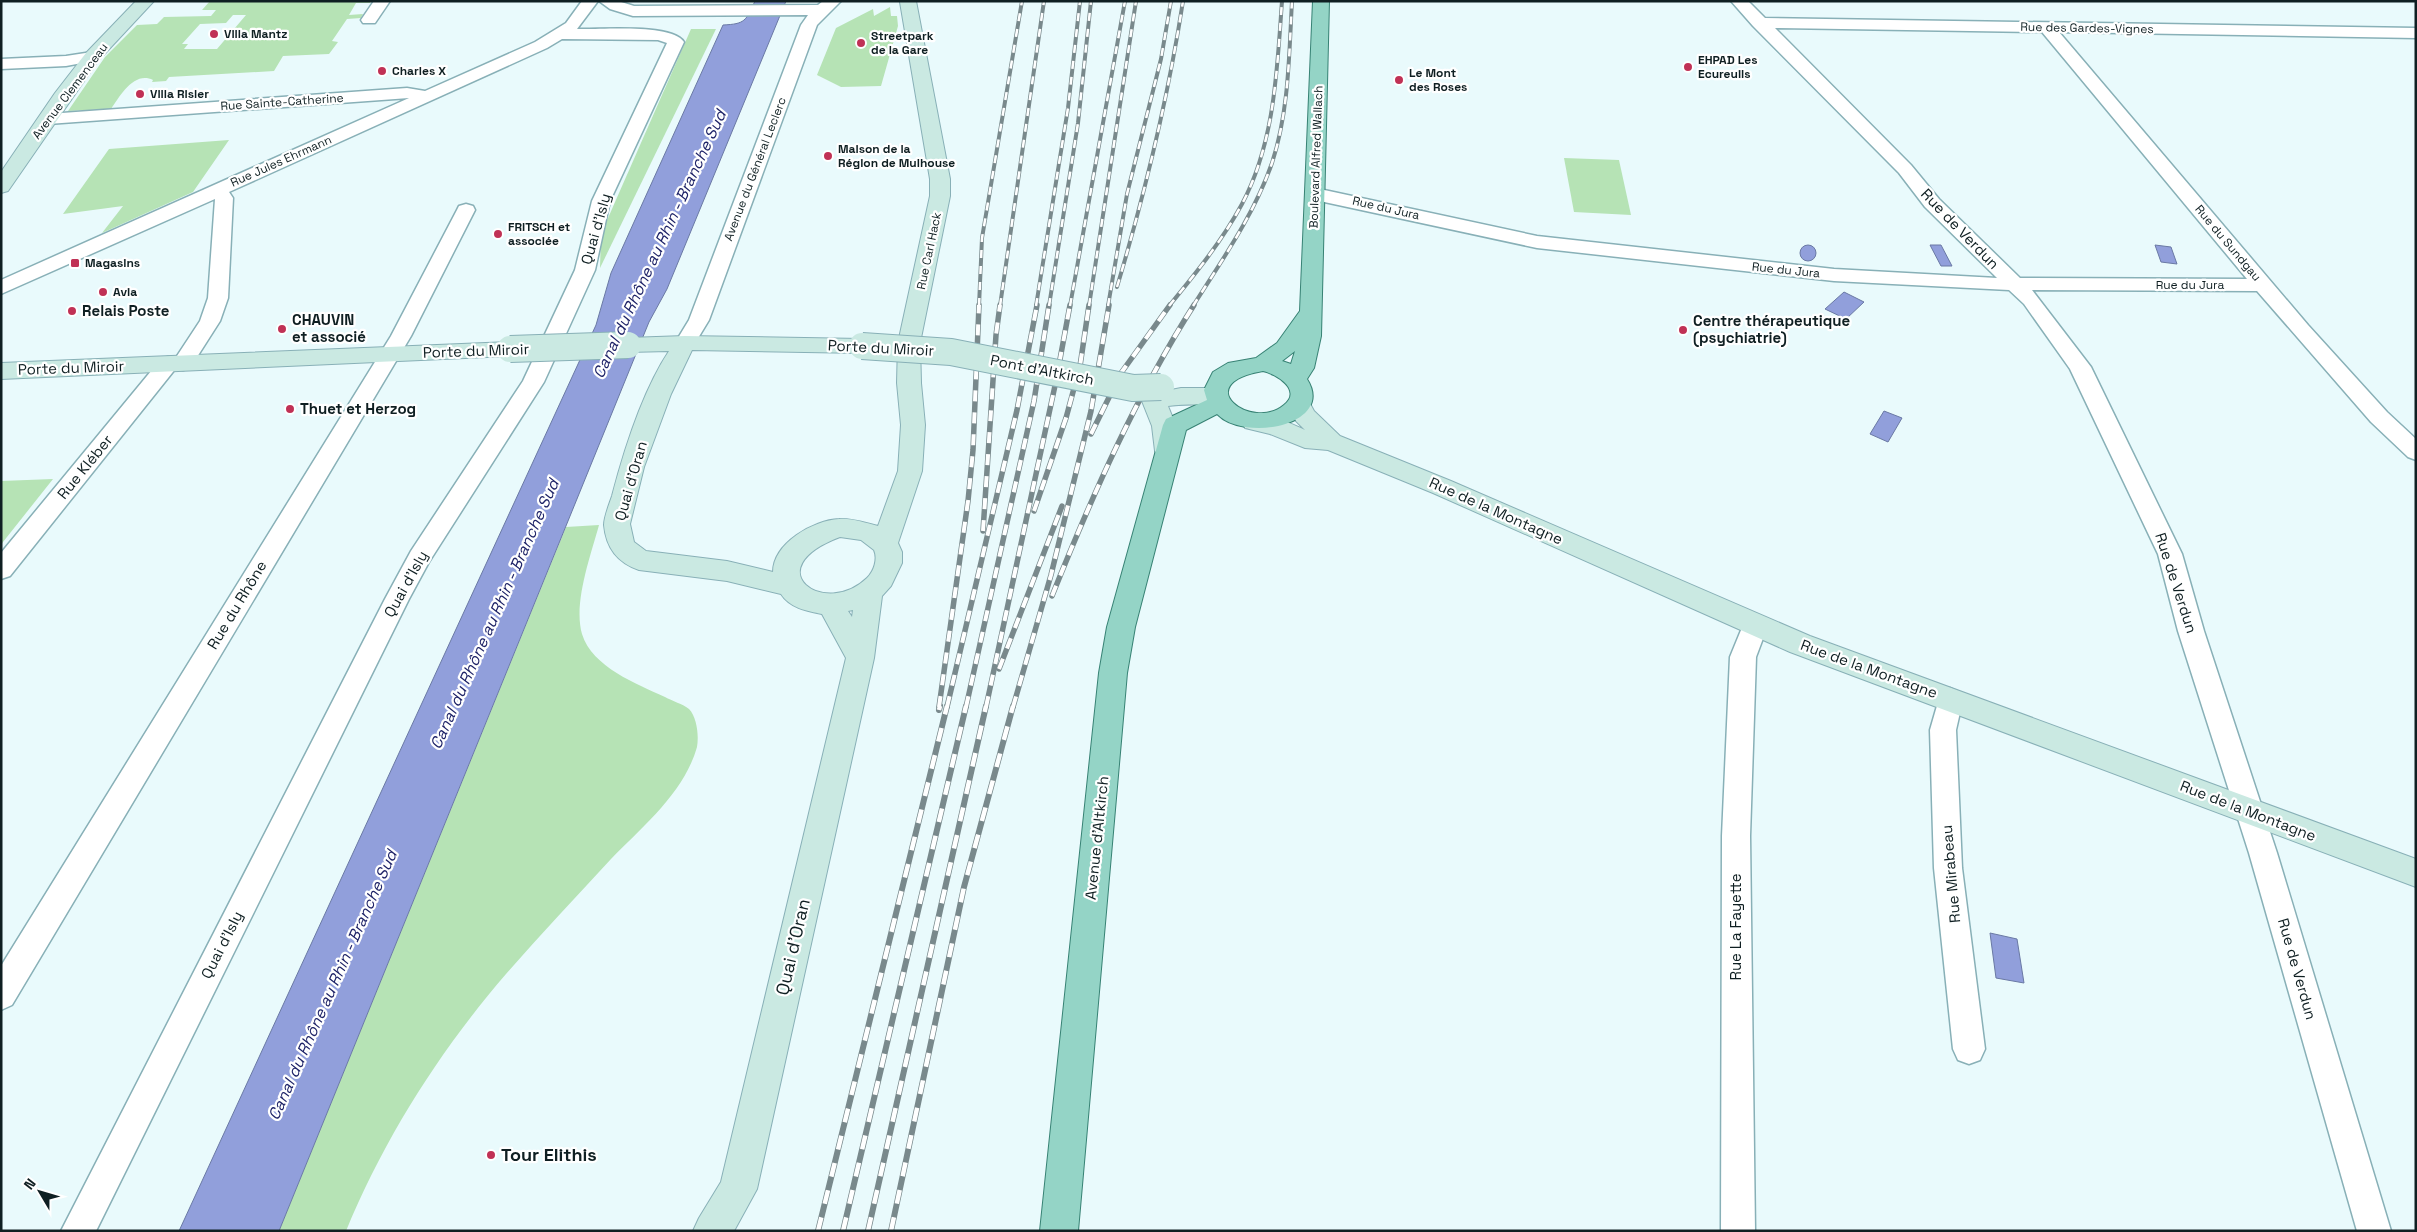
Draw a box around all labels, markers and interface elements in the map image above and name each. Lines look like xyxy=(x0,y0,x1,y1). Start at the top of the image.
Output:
street label: Rue des Gardes-Vignes xyxy=(2020,19,2154,37)
place label: Villa Mantz xyxy=(224,26,287,42)
marker: Villa Mantz xyxy=(208,28,220,40)
place label: Streetpark de la Gare xyxy=(871,28,934,58)
marker: Streetpark de la Gare xyxy=(855,37,867,49)
street label: Avenue Clemenceau xyxy=(29,40,111,142)
place label: EHPAD Les Ecureuils xyxy=(1698,52,1758,82)
marker: EHPAD Les Ecureuils xyxy=(1682,61,1694,73)
place label: Charles X xyxy=(392,63,446,79)
marker: Charles X xyxy=(376,65,388,77)
place label: Le Mont des Roses xyxy=(1409,65,1467,95)
marker: Le Mont des Roses xyxy=(1393,74,1405,86)
street label: Boulevard Alfred Wallach xyxy=(1306,85,1326,229)
place label: Villa Risler xyxy=(150,86,209,102)
marker: Villa Risler xyxy=(134,88,146,100)
street label: Rue Sainte-Catherine xyxy=(220,90,344,114)
street label: Avenue du Général Leclerc xyxy=(720,95,790,243)
water label: Canal du Rhône au Rhin - Branche Sud xyxy=(588,105,732,382)
street label: Rue Jules Ehrmann xyxy=(228,131,334,191)
place label: Maison de la Région de Mulhouse xyxy=(838,141,955,171)
marker: Maison de la Région de Mulhouse xyxy=(822,150,834,162)
street label: Rue de Verdun xyxy=(1917,184,2004,273)
street label: Quai d'Isly xyxy=(576,191,615,267)
street label: Rue du Jura xyxy=(1351,192,1421,224)
street label: Rue du Sundgau xyxy=(2191,202,2265,284)
street label: Rue Carl Hack xyxy=(913,210,945,291)
place label: FRITSCH et associée xyxy=(508,219,570,249)
marker: FRITSCH et associée xyxy=(492,228,504,240)
place label: Magasins xyxy=(85,255,140,271)
marker: Magasins xyxy=(69,257,81,269)
street label: Rue du Jura xyxy=(1751,258,1821,282)
street label: Rue du Jura xyxy=(2156,277,2224,293)
place label: Avia xyxy=(113,284,137,300)
marker: Avia xyxy=(97,286,109,298)
place label: Relais Poste xyxy=(82,301,170,320)
marker: Relais Poste xyxy=(66,305,78,317)
place label: CHAUVIN et associé xyxy=(292,310,366,346)
place label: Centre thérapeutique (psychiatrie) xyxy=(1693,311,1851,347)
marker: CHAUVIN et associé xyxy=(276,323,288,335)
marker: Centre thérapeutique (psychiatrie) xyxy=(1677,324,1689,336)
street label: Porte du Miroir xyxy=(827,335,935,360)
street label: Porte du Miroir xyxy=(422,339,530,362)
street label: Pont d'Altkirch xyxy=(989,350,1096,389)
street label: Porte du Miroir xyxy=(17,356,125,379)
place label: Thuet et Herzog xyxy=(300,399,416,418)
marker: Thuet et Herzog xyxy=(284,403,296,415)
street label: Rue Kléber xyxy=(53,430,117,503)
street label: Quai d'Oran xyxy=(610,439,651,523)
street label: Rue de la Montagne xyxy=(1426,473,1566,549)
water label: Canal du Rhône au Rhin - Branche Sud xyxy=(425,474,564,752)
street label: Rue de Verdun xyxy=(2151,530,2202,636)
street label: Quai d'Isly xyxy=(380,547,432,620)
street label: Rue du Rhône xyxy=(203,557,271,653)
street label: Rue de la Montagne xyxy=(1798,635,1940,702)
street label: Avenue d'Altkirch xyxy=(1081,775,1112,901)
street label: Rue de la Montagne xyxy=(2177,776,2319,845)
street label: Rue Mirabeau xyxy=(1937,824,1964,924)
water label: Canal du Rhône au Rhin - Branche Sud xyxy=(263,845,402,1123)
street label: Rue La Fayette xyxy=(1726,873,1745,981)
street label: Quai d'Oran xyxy=(770,896,815,997)
street label: Quai d'Isly xyxy=(196,908,247,982)
street label: Rue de Verdun xyxy=(2274,916,2321,1022)
place label: Tour Elithis xyxy=(501,1143,597,1166)
marker: Tour Elithis xyxy=(485,1149,497,1161)
north arrow xyxy=(15,1167,65,1217)
text: N xyxy=(20,1175,40,1193)

